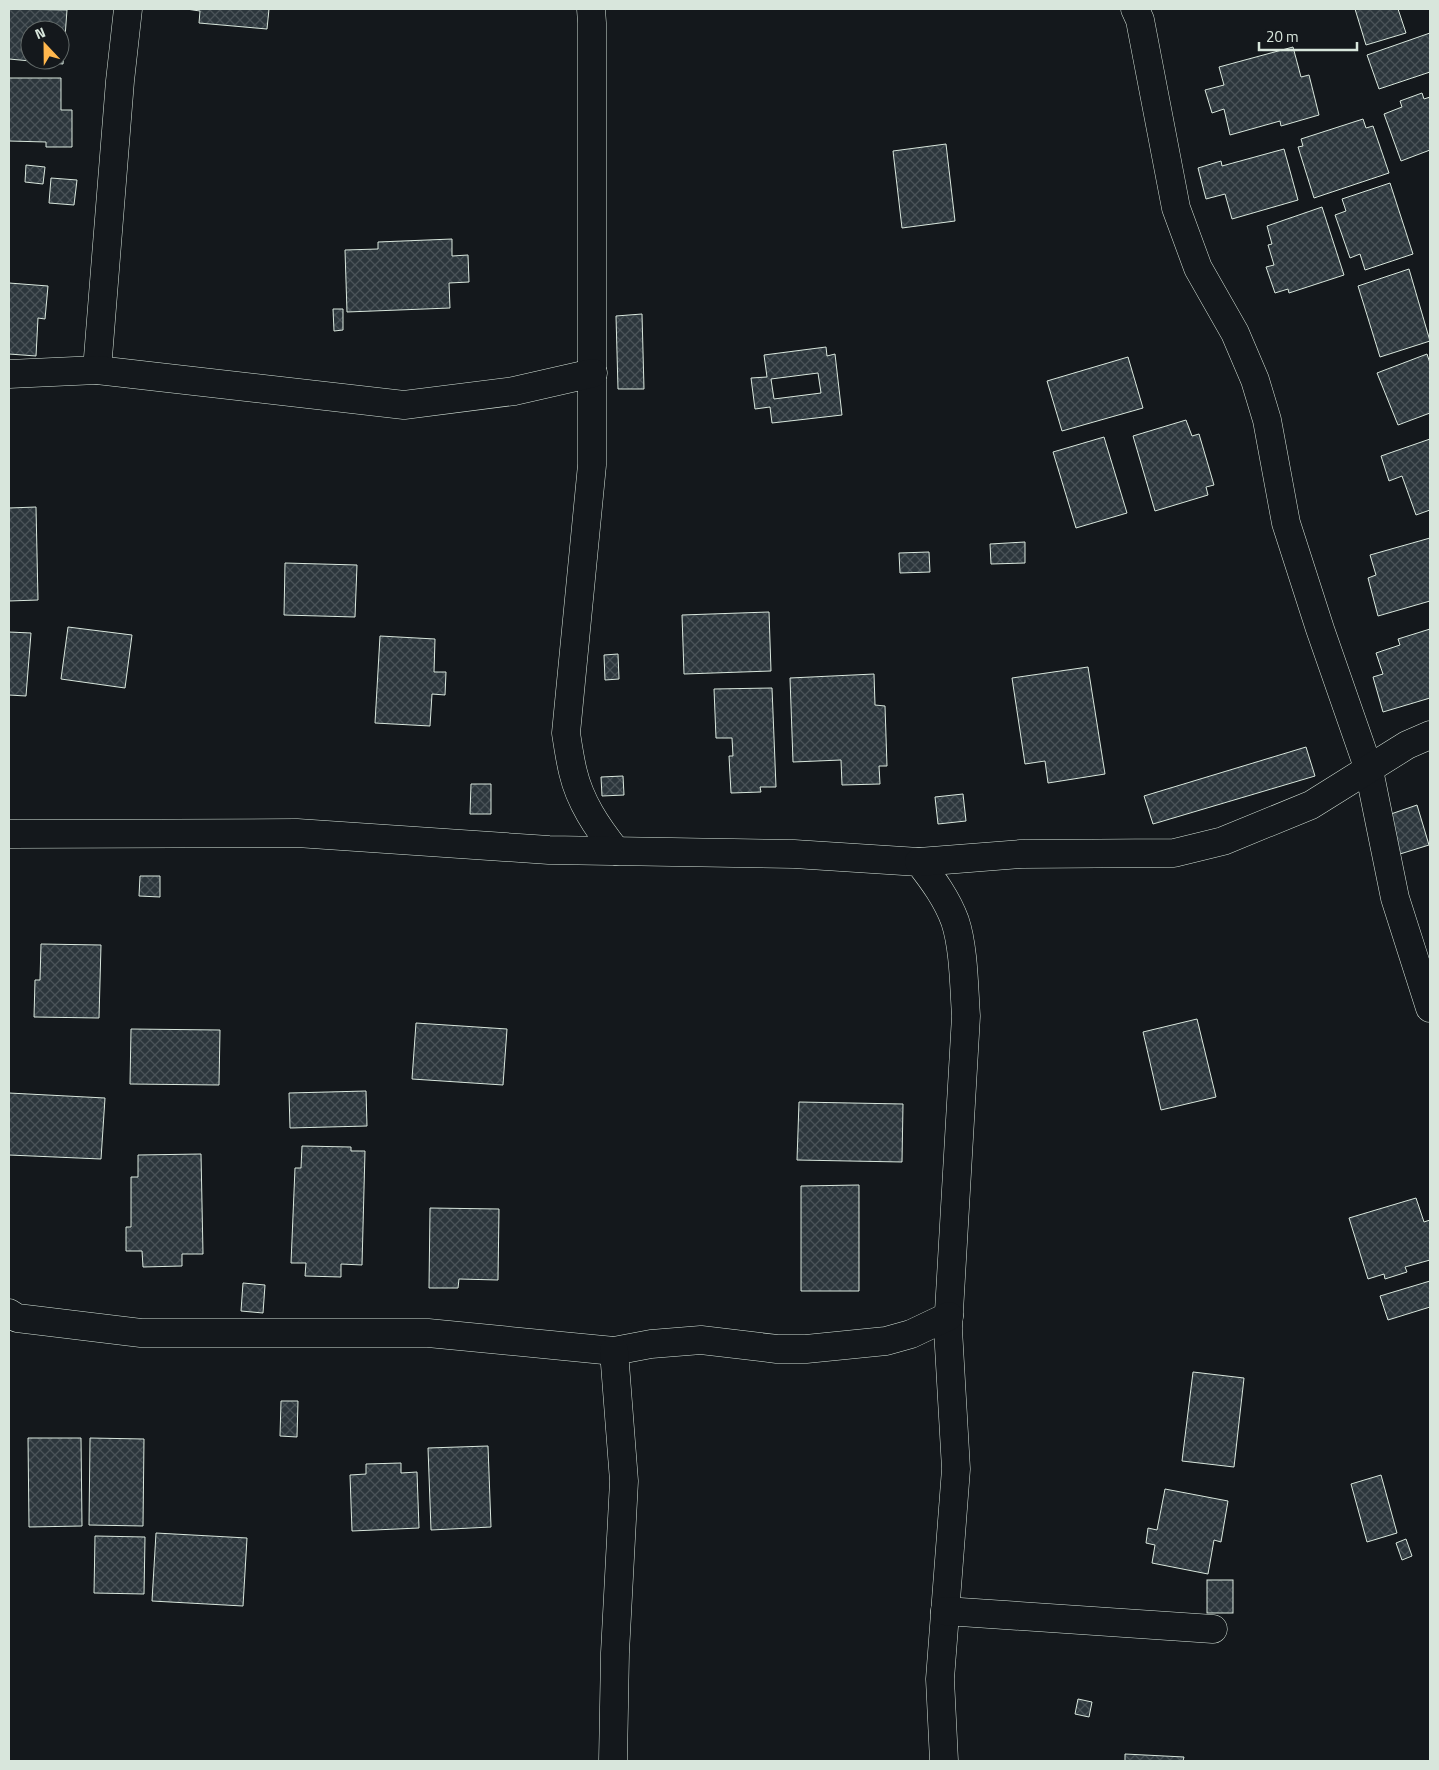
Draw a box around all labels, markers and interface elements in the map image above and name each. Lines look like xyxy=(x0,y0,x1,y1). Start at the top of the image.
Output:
north arrow xyxy=(20,20,70,70)
scale bar xyxy=(1259,20,1356,52)
text: N xyxy=(32,21,48,44)
text: 20 m xyxy=(1266,25,1299,48)

